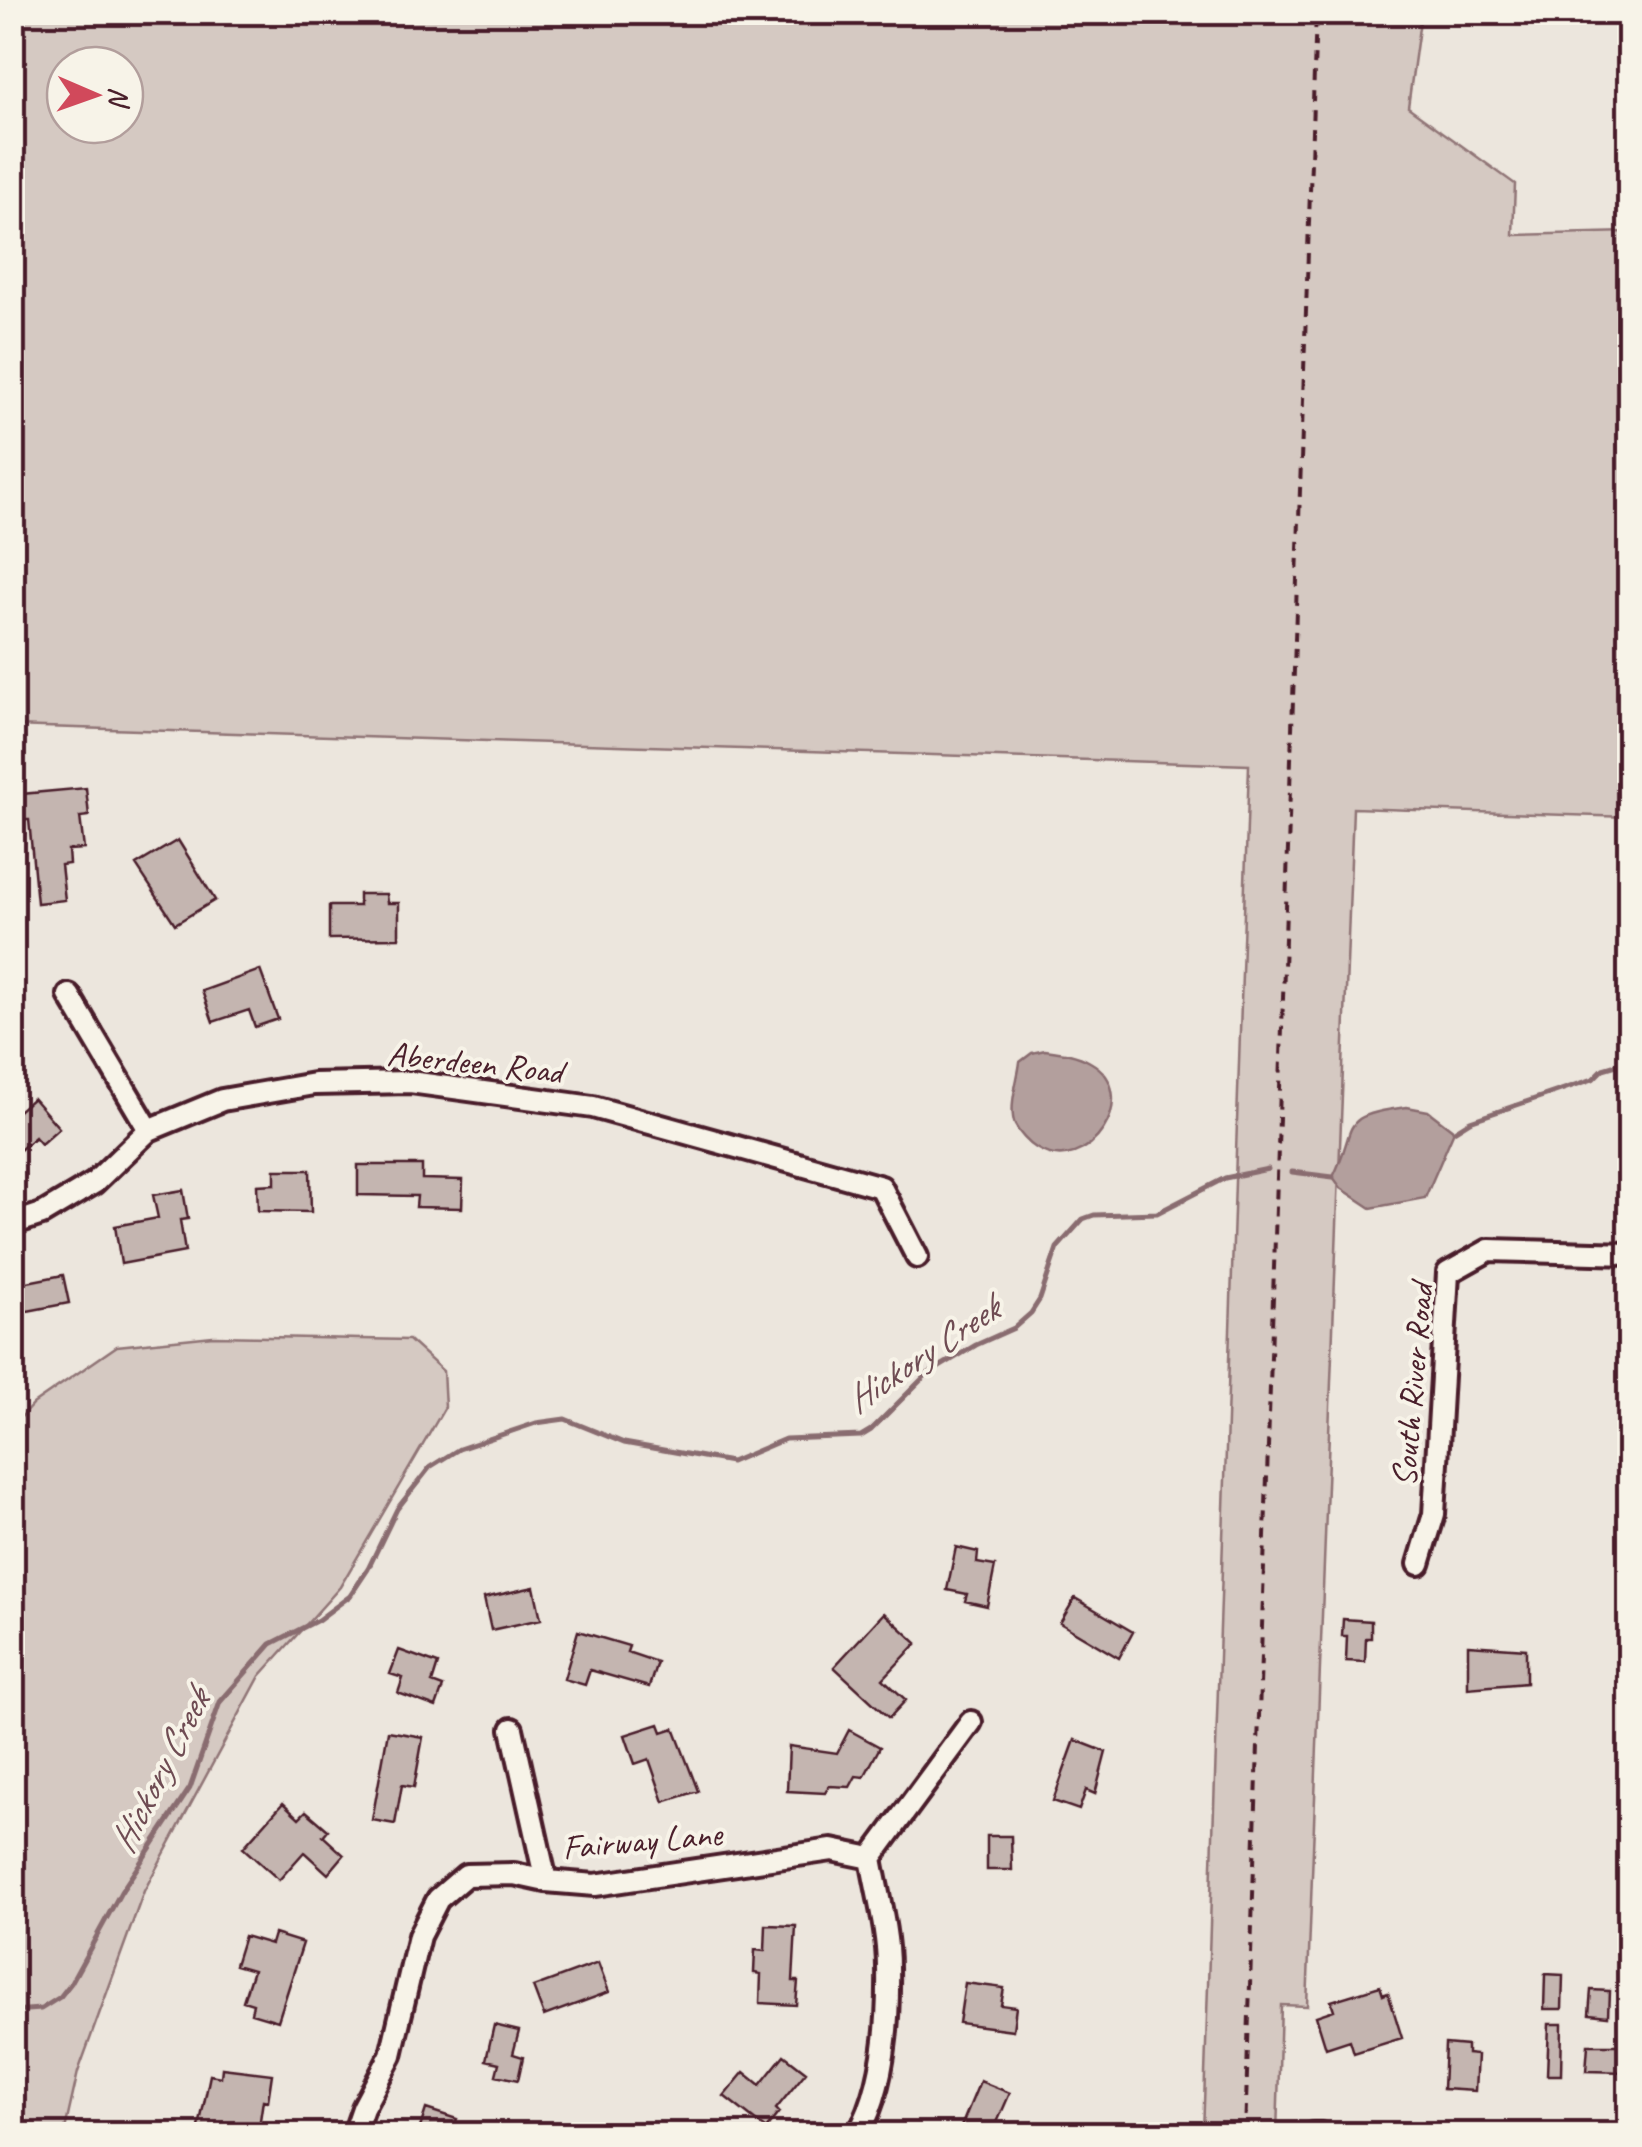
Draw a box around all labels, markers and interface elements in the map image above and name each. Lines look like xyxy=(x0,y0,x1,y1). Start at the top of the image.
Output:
north arrow xyxy=(45,45,145,145)
text: N xyxy=(102,87,137,110)
street label: Aberdeen Road xyxy=(385,1031,570,1095)
street label: South River Road xyxy=(1381,1277,1444,1488)
water label: Hickory Creek xyxy=(836,1282,1014,1423)
water label: Hickory Creek xyxy=(99,1676,223,1860)
street label: Fairway Lane xyxy=(561,1811,726,1870)

